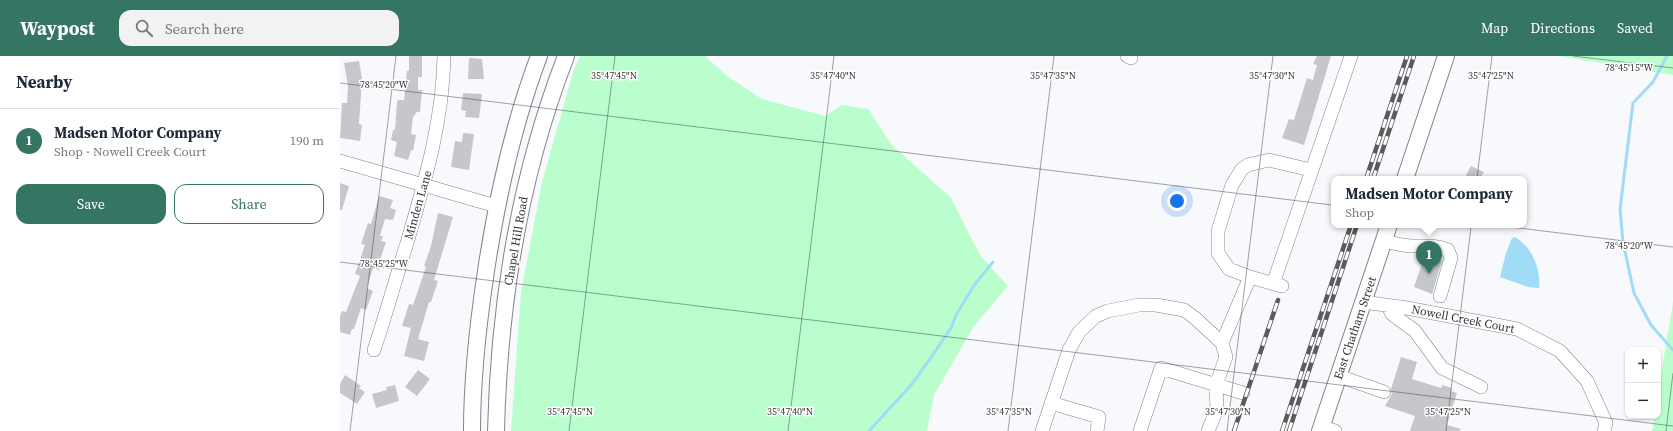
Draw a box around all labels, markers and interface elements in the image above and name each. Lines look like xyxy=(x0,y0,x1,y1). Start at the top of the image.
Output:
search box xyxy=(119,10,399,46)
text: Waypost xyxy=(20,15,95,41)
icon: search xyxy=(133,17,155,39)
text: Search here xyxy=(165,18,244,39)
text: Map xyxy=(1481,18,1508,38)
text: Directions xyxy=(1530,18,1595,38)
text: Saved xyxy=(1617,18,1653,38)
text: 78°45'15"W xyxy=(1605,61,1654,74)
text: 35°47'45"N xyxy=(591,69,637,82)
text: 35°47'40"N xyxy=(810,69,856,82)
text: 35°47'35"N xyxy=(1030,69,1076,82)
text: 35°47'30"N xyxy=(1249,69,1295,82)
text: 35°47'25"N xyxy=(1468,69,1514,82)
text: Nearby xyxy=(16,70,72,94)
text: 78°45'20"W xyxy=(360,78,409,91)
text: Madsen Motor Company xyxy=(54,122,222,143)
text: 1 xyxy=(25,132,33,149)
text: 190 m xyxy=(290,132,324,149)
text: Shop · Nowell Creek Court xyxy=(54,143,206,160)
street label: Minden Lane xyxy=(400,169,436,241)
popup xyxy=(1331,176,1527,228)
text: Madsen Motor Company xyxy=(1345,183,1513,204)
button: Save xyxy=(16,184,166,224)
button: Share xyxy=(174,184,324,224)
your location xyxy=(1167,191,1187,211)
street label: Chapel Hill Road xyxy=(500,195,532,287)
text: Shop xyxy=(1345,204,1374,221)
text: 78°45'20"W xyxy=(1605,239,1654,252)
pin: 1 xyxy=(1416,241,1442,274)
text: 78°45'25"W xyxy=(360,257,409,270)
street label: East Chatham Street xyxy=(1330,274,1380,382)
street label: Nowell Creek Court xyxy=(1410,301,1516,337)
map controls xyxy=(1625,347,1661,419)
button: + xyxy=(1625,347,1661,383)
button: − xyxy=(1625,383,1661,419)
text: 35°47'45"N xyxy=(547,405,593,418)
text: 35°47'40"N xyxy=(767,405,813,418)
text: 35°47'35"N xyxy=(986,405,1032,418)
text: 35°47'30"N xyxy=(1205,405,1251,418)
text: 35°47'25"N xyxy=(1425,405,1471,418)

